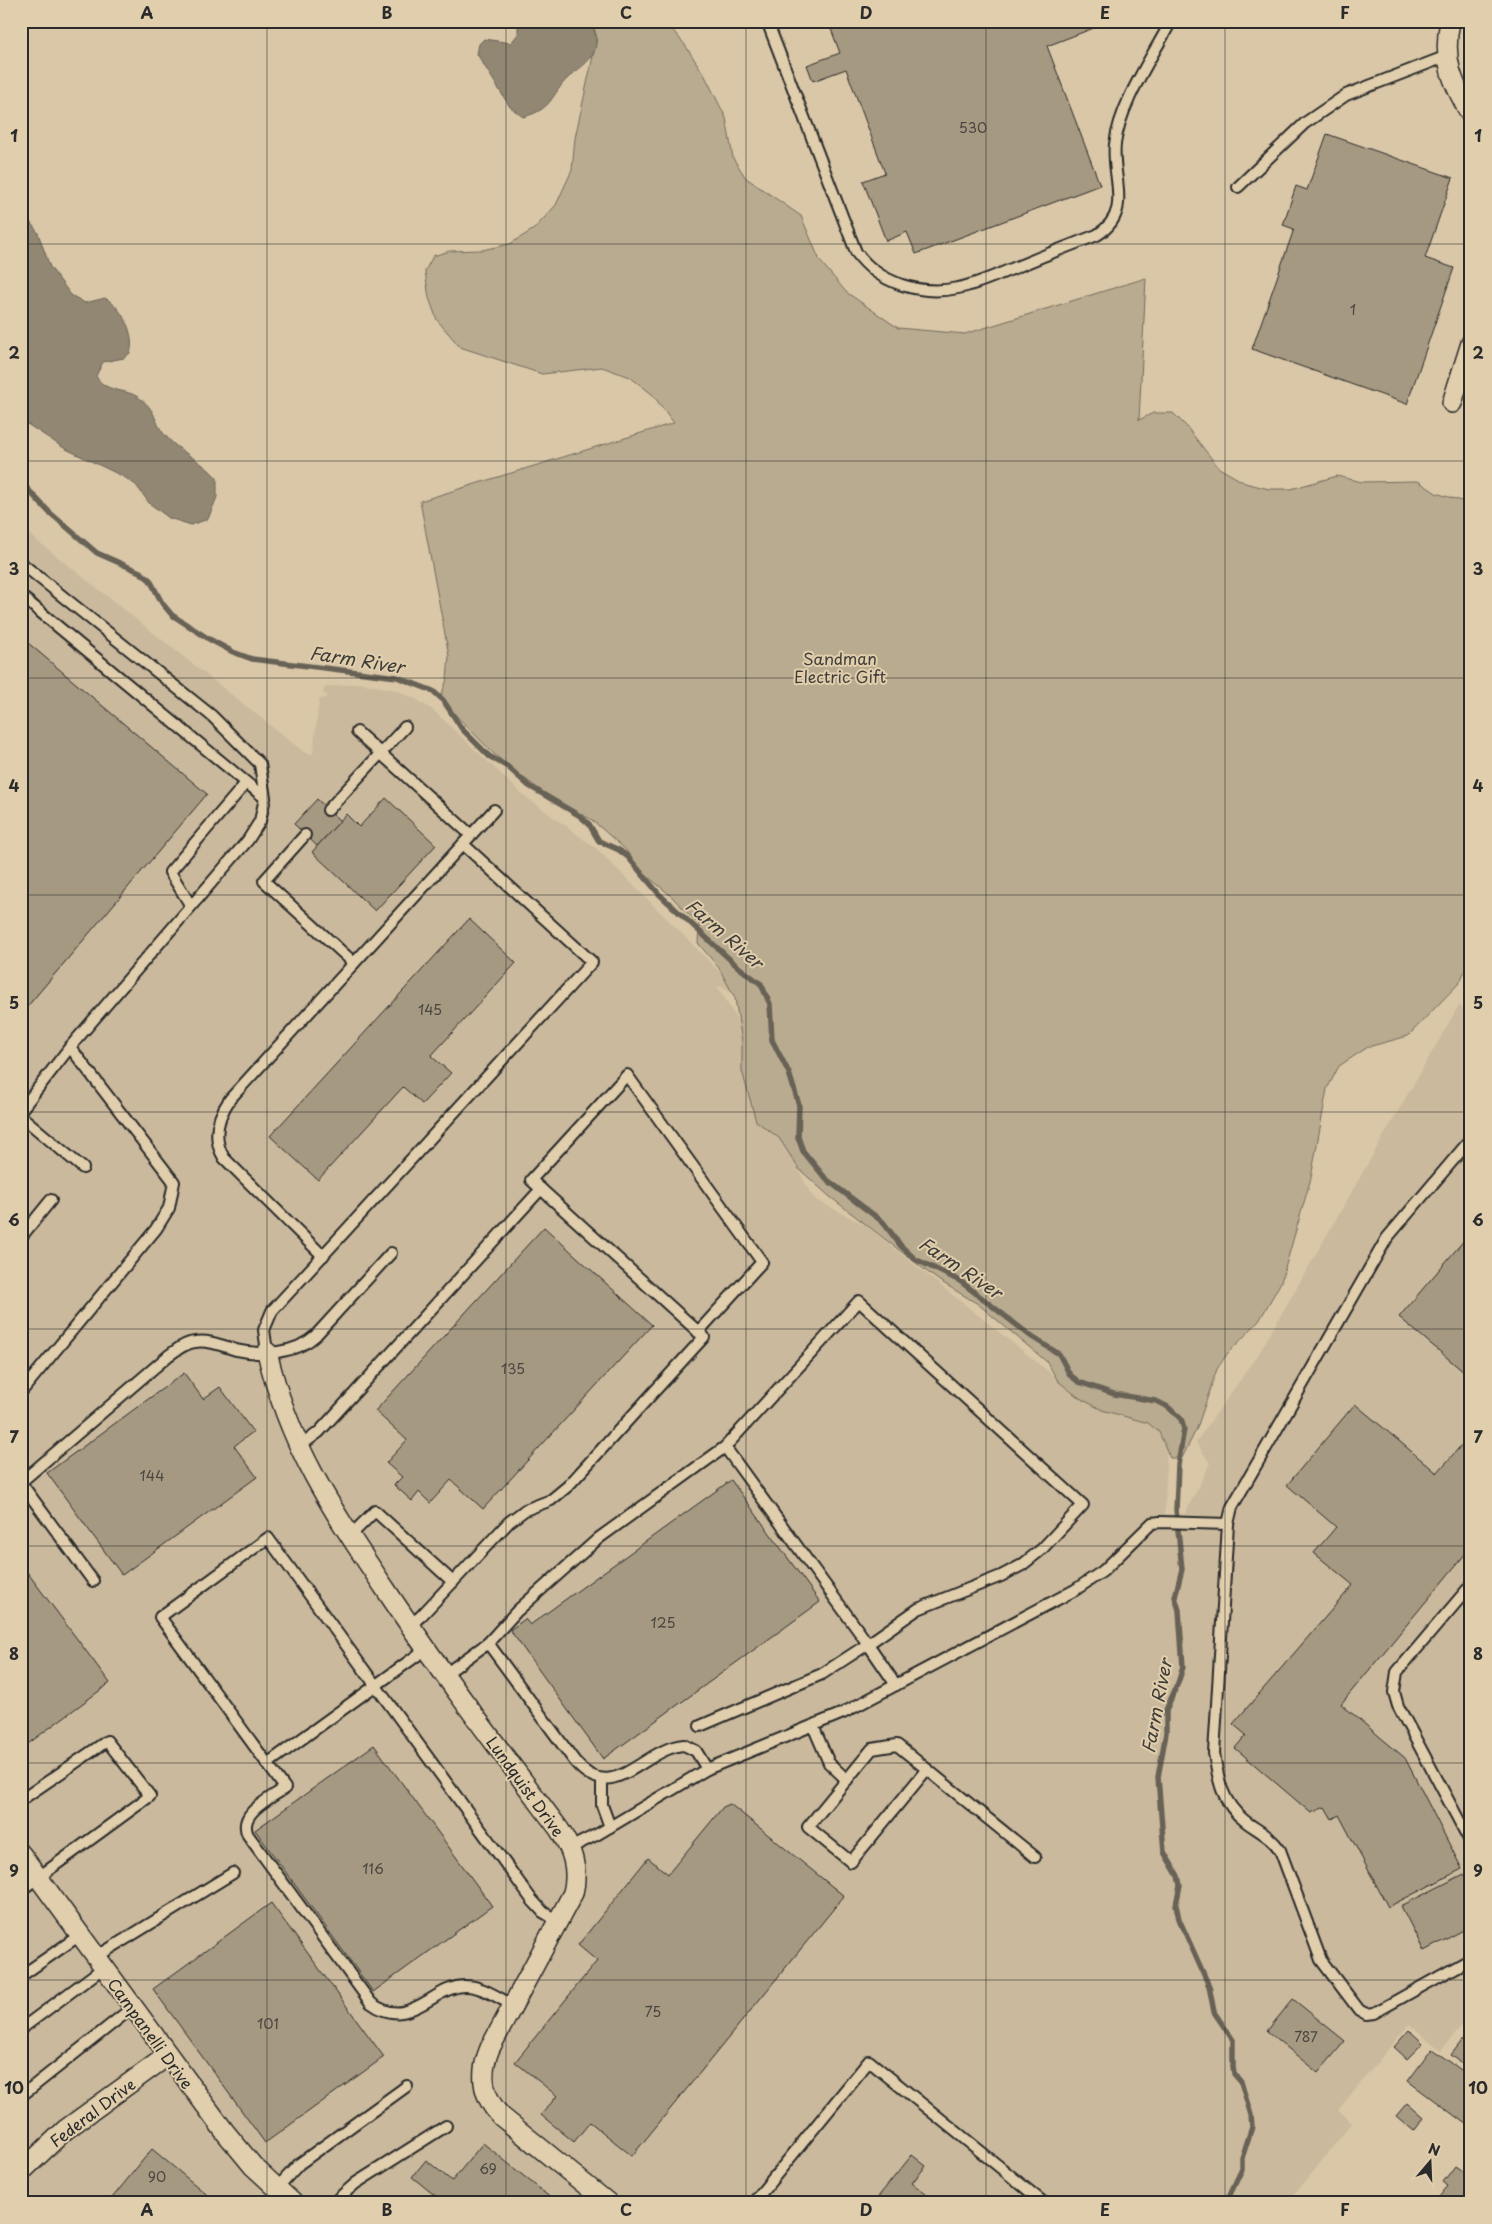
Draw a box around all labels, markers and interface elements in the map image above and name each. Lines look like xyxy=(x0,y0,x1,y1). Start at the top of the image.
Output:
text: A xyxy=(141,0,154,24)
text: B xyxy=(382,0,393,24)
text: C xyxy=(620,0,632,24)
text: D xyxy=(860,0,872,24)
text: E xyxy=(1100,0,1110,24)
text: F xyxy=(1340,0,1350,24)
house number: 530 xyxy=(959,117,987,138)
text: 1 xyxy=(10,123,18,147)
text: 1 xyxy=(1474,123,1482,147)
house number: 1 xyxy=(1350,299,1356,320)
text: 2 xyxy=(8,340,20,364)
text: 2 xyxy=(1472,340,1484,364)
text: 3 xyxy=(9,556,19,580)
text: 3 xyxy=(1473,556,1483,580)
water label: Farm River xyxy=(308,638,409,680)
park label: Sandman Electric Gift xyxy=(794,646,887,688)
text: 4 xyxy=(9,773,20,797)
text: 4 xyxy=(1473,773,1484,797)
water label: Farm River xyxy=(680,892,772,976)
text: 5 xyxy=(9,990,19,1014)
text: 5 xyxy=(1473,990,1483,1014)
house number: 145 xyxy=(418,999,442,1020)
text: 6 xyxy=(8,1207,20,1231)
text: 6 xyxy=(1472,1207,1484,1231)
water label: Farm River xyxy=(914,1229,1010,1306)
house number: 135 xyxy=(501,1358,525,1379)
text: 7 xyxy=(9,1424,19,1448)
text: 7 xyxy=(1473,1424,1483,1448)
house number: 144 xyxy=(140,1465,164,1486)
house number: 125 xyxy=(651,1612,675,1633)
text: 8 xyxy=(9,1641,19,1665)
text: 8 xyxy=(1473,1641,1483,1665)
water label: Farm River xyxy=(1134,1654,1179,1755)
street label: Lundquist Drive xyxy=(481,1731,571,1841)
text: 9 xyxy=(9,1858,19,1882)
house number: 116 xyxy=(362,1858,384,1879)
text: 9 xyxy=(1473,1858,1483,1882)
street label: Campanelli Drive xyxy=(102,1973,200,2093)
house number: 75 xyxy=(645,2001,661,2022)
house number: 101 xyxy=(257,2013,279,2034)
house number: 787 xyxy=(1294,2026,1318,2047)
street label: Federal Drive xyxy=(44,2072,140,2152)
text: 10 xyxy=(4,2075,24,2099)
text: 10 xyxy=(1468,2075,1488,2099)
north arrow xyxy=(1404,2136,1454,2186)
text: N xyxy=(1426,2138,1443,2161)
house number: 69 xyxy=(479,2158,497,2179)
house number: 90 xyxy=(148,2166,166,2187)
text: A xyxy=(141,2197,154,2221)
text: B xyxy=(382,2197,393,2221)
text: C xyxy=(620,2197,632,2221)
text: D xyxy=(860,2197,872,2221)
text: E xyxy=(1100,2197,1110,2221)
text: F xyxy=(1340,2197,1350,2221)

